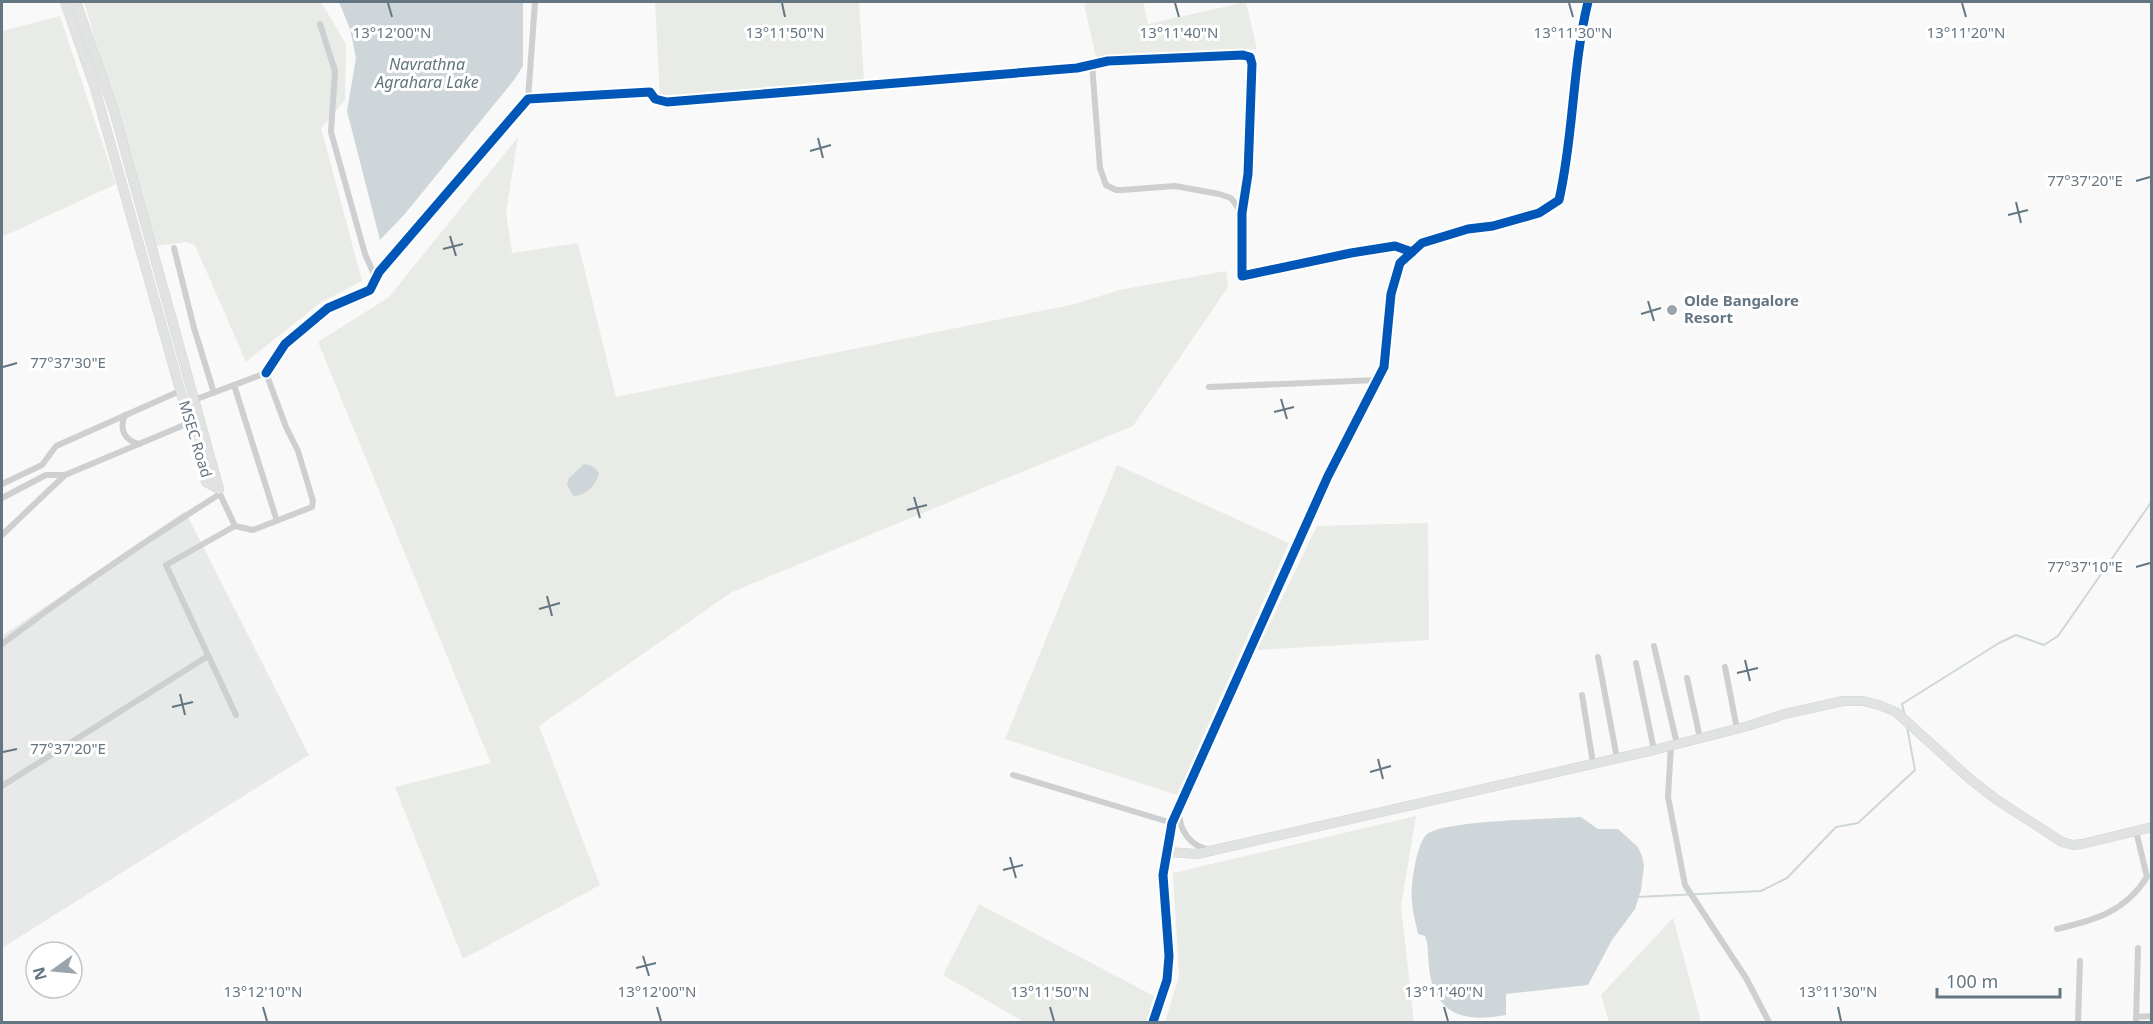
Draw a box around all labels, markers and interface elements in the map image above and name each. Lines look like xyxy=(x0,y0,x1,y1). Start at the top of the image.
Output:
text: 13°12'00"N xyxy=(353,22,431,42)
text: 13°11'50"N xyxy=(746,22,824,42)
text: 13°11'40"N xyxy=(1140,22,1218,42)
text: 13°11'30"N xyxy=(1534,22,1612,42)
text: 13°11'20"N xyxy=(1927,22,2005,42)
water label: Navrathna Agrahara Lake xyxy=(374,53,479,93)
text: 77°37'20"E xyxy=(2047,170,2123,190)
place label: Olde Bangalore Resort xyxy=(1684,290,1799,327)
marker: Olde Bangalore Resort xyxy=(1665,303,1679,317)
text: 77°37'30"E xyxy=(30,352,106,372)
street label: MSEC Road xyxy=(175,398,217,480)
text: 77°37'10"E xyxy=(2047,556,2123,576)
text: 77°37'20"E xyxy=(30,738,106,758)
north arrow xyxy=(24,940,84,1000)
scale bar xyxy=(1937,961,2060,999)
text: N xyxy=(27,965,52,983)
text: 100 m xyxy=(1946,969,1998,993)
text: 13°12'10"N xyxy=(224,981,302,1001)
text: 13°12'00"N xyxy=(618,981,696,1001)
text: 13°11'50"N xyxy=(1011,981,1089,1001)
text: 13°11'40"N xyxy=(1405,981,1483,1001)
text: 13°11'30"N xyxy=(1799,981,1877,1001)

